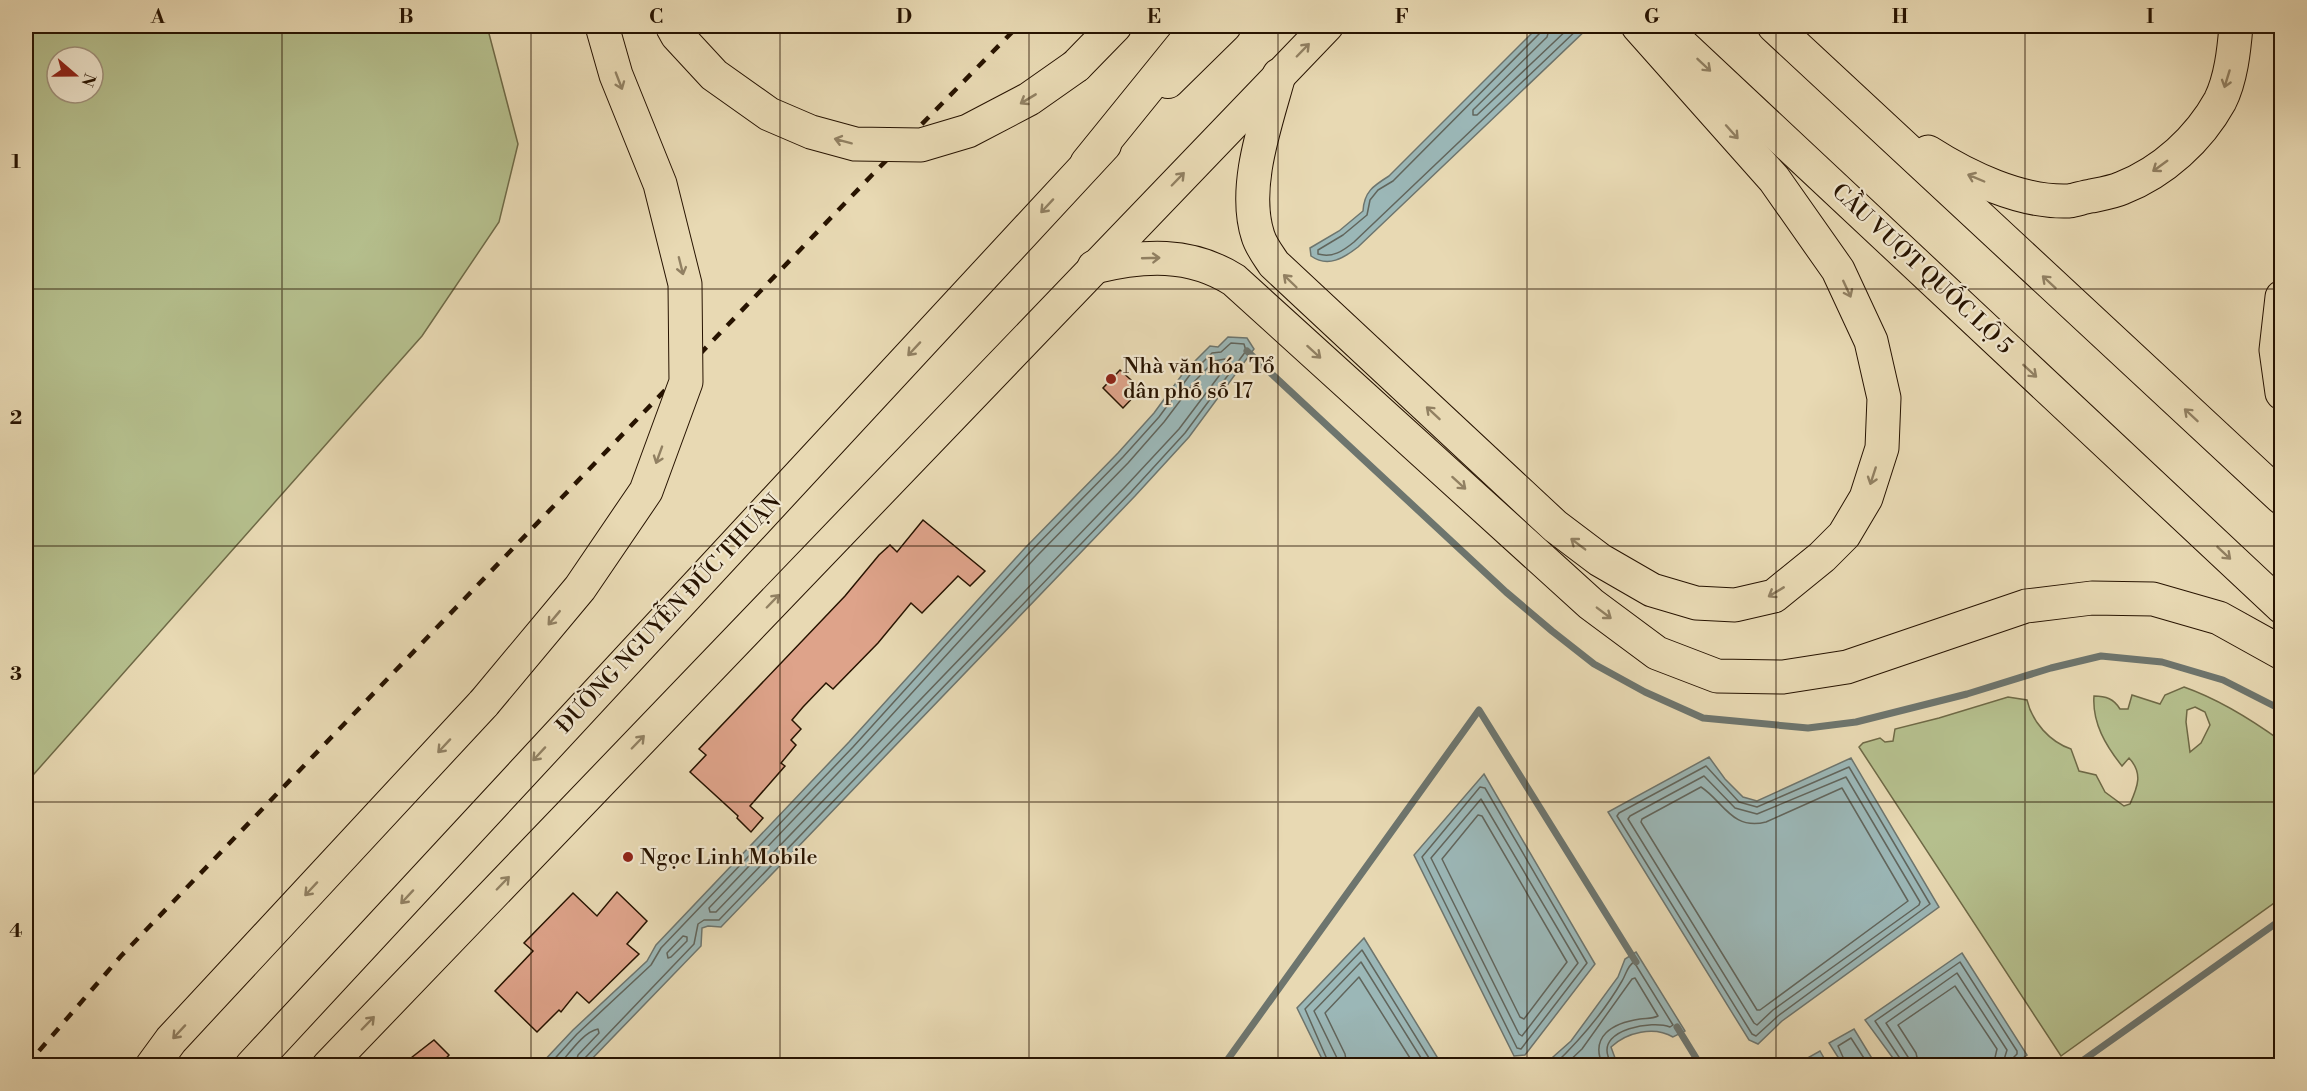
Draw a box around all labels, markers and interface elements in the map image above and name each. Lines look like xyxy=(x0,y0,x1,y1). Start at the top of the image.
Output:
text: A xyxy=(150,5,166,30)
text: B xyxy=(398,5,414,30)
text: C xyxy=(649,5,663,30)
text: D xyxy=(896,5,912,30)
text: E xyxy=(1147,5,1161,30)
text: F xyxy=(1395,5,1409,30)
text: G xyxy=(1644,5,1660,30)
text: H xyxy=(1892,5,1909,30)
text: I xyxy=(2146,5,2154,30)
one-way arrow xyxy=(1295,43,1310,58)
north arrow xyxy=(45,45,105,105)
one-way arrow xyxy=(1697,58,1712,72)
one-way arrow xyxy=(2221,69,2232,88)
text: N xyxy=(76,70,100,89)
one-way arrow xyxy=(614,72,625,90)
one-way arrow xyxy=(1020,93,1037,105)
one-way arrow xyxy=(1725,124,1739,139)
one-way arrow xyxy=(834,135,853,146)
text: 1 xyxy=(11,150,21,175)
one-way arrow xyxy=(2153,160,2169,172)
one-way arrow xyxy=(1171,172,1185,187)
one-way arrow xyxy=(1968,172,1986,183)
street label: CẦU VƯỢT QUỐC LỘ 5 xyxy=(1826,175,2021,360)
one-way arrow xyxy=(1040,199,1054,214)
one-way arrow xyxy=(1141,252,1161,263)
one-way arrow xyxy=(675,256,687,275)
one-way arrow xyxy=(1282,274,1297,288)
one-way arrow xyxy=(2041,275,2056,289)
one-way arrow xyxy=(1841,279,1853,297)
one-way arrow xyxy=(907,342,921,357)
one-way arrow xyxy=(1306,345,1321,359)
place label: Nhà văn hóa Tổ dân phố số 17 xyxy=(1123,353,1275,405)
one-way arrow xyxy=(2023,364,2038,378)
marker: Nhà văn hóa Tổ dân phố số 17 xyxy=(1104,372,1118,386)
text: 2 xyxy=(10,406,22,431)
one-way arrow xyxy=(1426,407,1441,421)
one-way arrow xyxy=(2184,408,2199,422)
one-way arrow xyxy=(653,446,664,464)
one-way arrow xyxy=(1867,466,1878,485)
one-way arrow xyxy=(1451,476,1466,490)
street label: ĐƯỜNG NGUYỄN ĐỨC THUẬN xyxy=(548,486,787,739)
one-way arrow xyxy=(1570,537,1586,550)
one-way arrow xyxy=(2216,546,2231,560)
one-way arrow xyxy=(1768,586,1785,598)
one-way arrow xyxy=(766,594,780,609)
one-way arrow xyxy=(1595,607,1611,620)
one-way arrow xyxy=(547,610,561,625)
text: 3 xyxy=(10,662,22,687)
one-way arrow xyxy=(631,734,645,749)
one-way arrow xyxy=(437,738,451,753)
one-way arrow xyxy=(532,747,546,762)
place label: Ngọc Linh Mobile xyxy=(640,844,818,871)
marker: Ngọc Linh Mobile xyxy=(621,850,635,864)
one-way arrow xyxy=(496,875,510,890)
one-way arrow xyxy=(304,881,319,896)
one-way arrow xyxy=(399,890,414,905)
text: 4 xyxy=(9,919,23,944)
one-way arrow xyxy=(361,1016,375,1031)
one-way arrow xyxy=(172,1024,186,1039)

